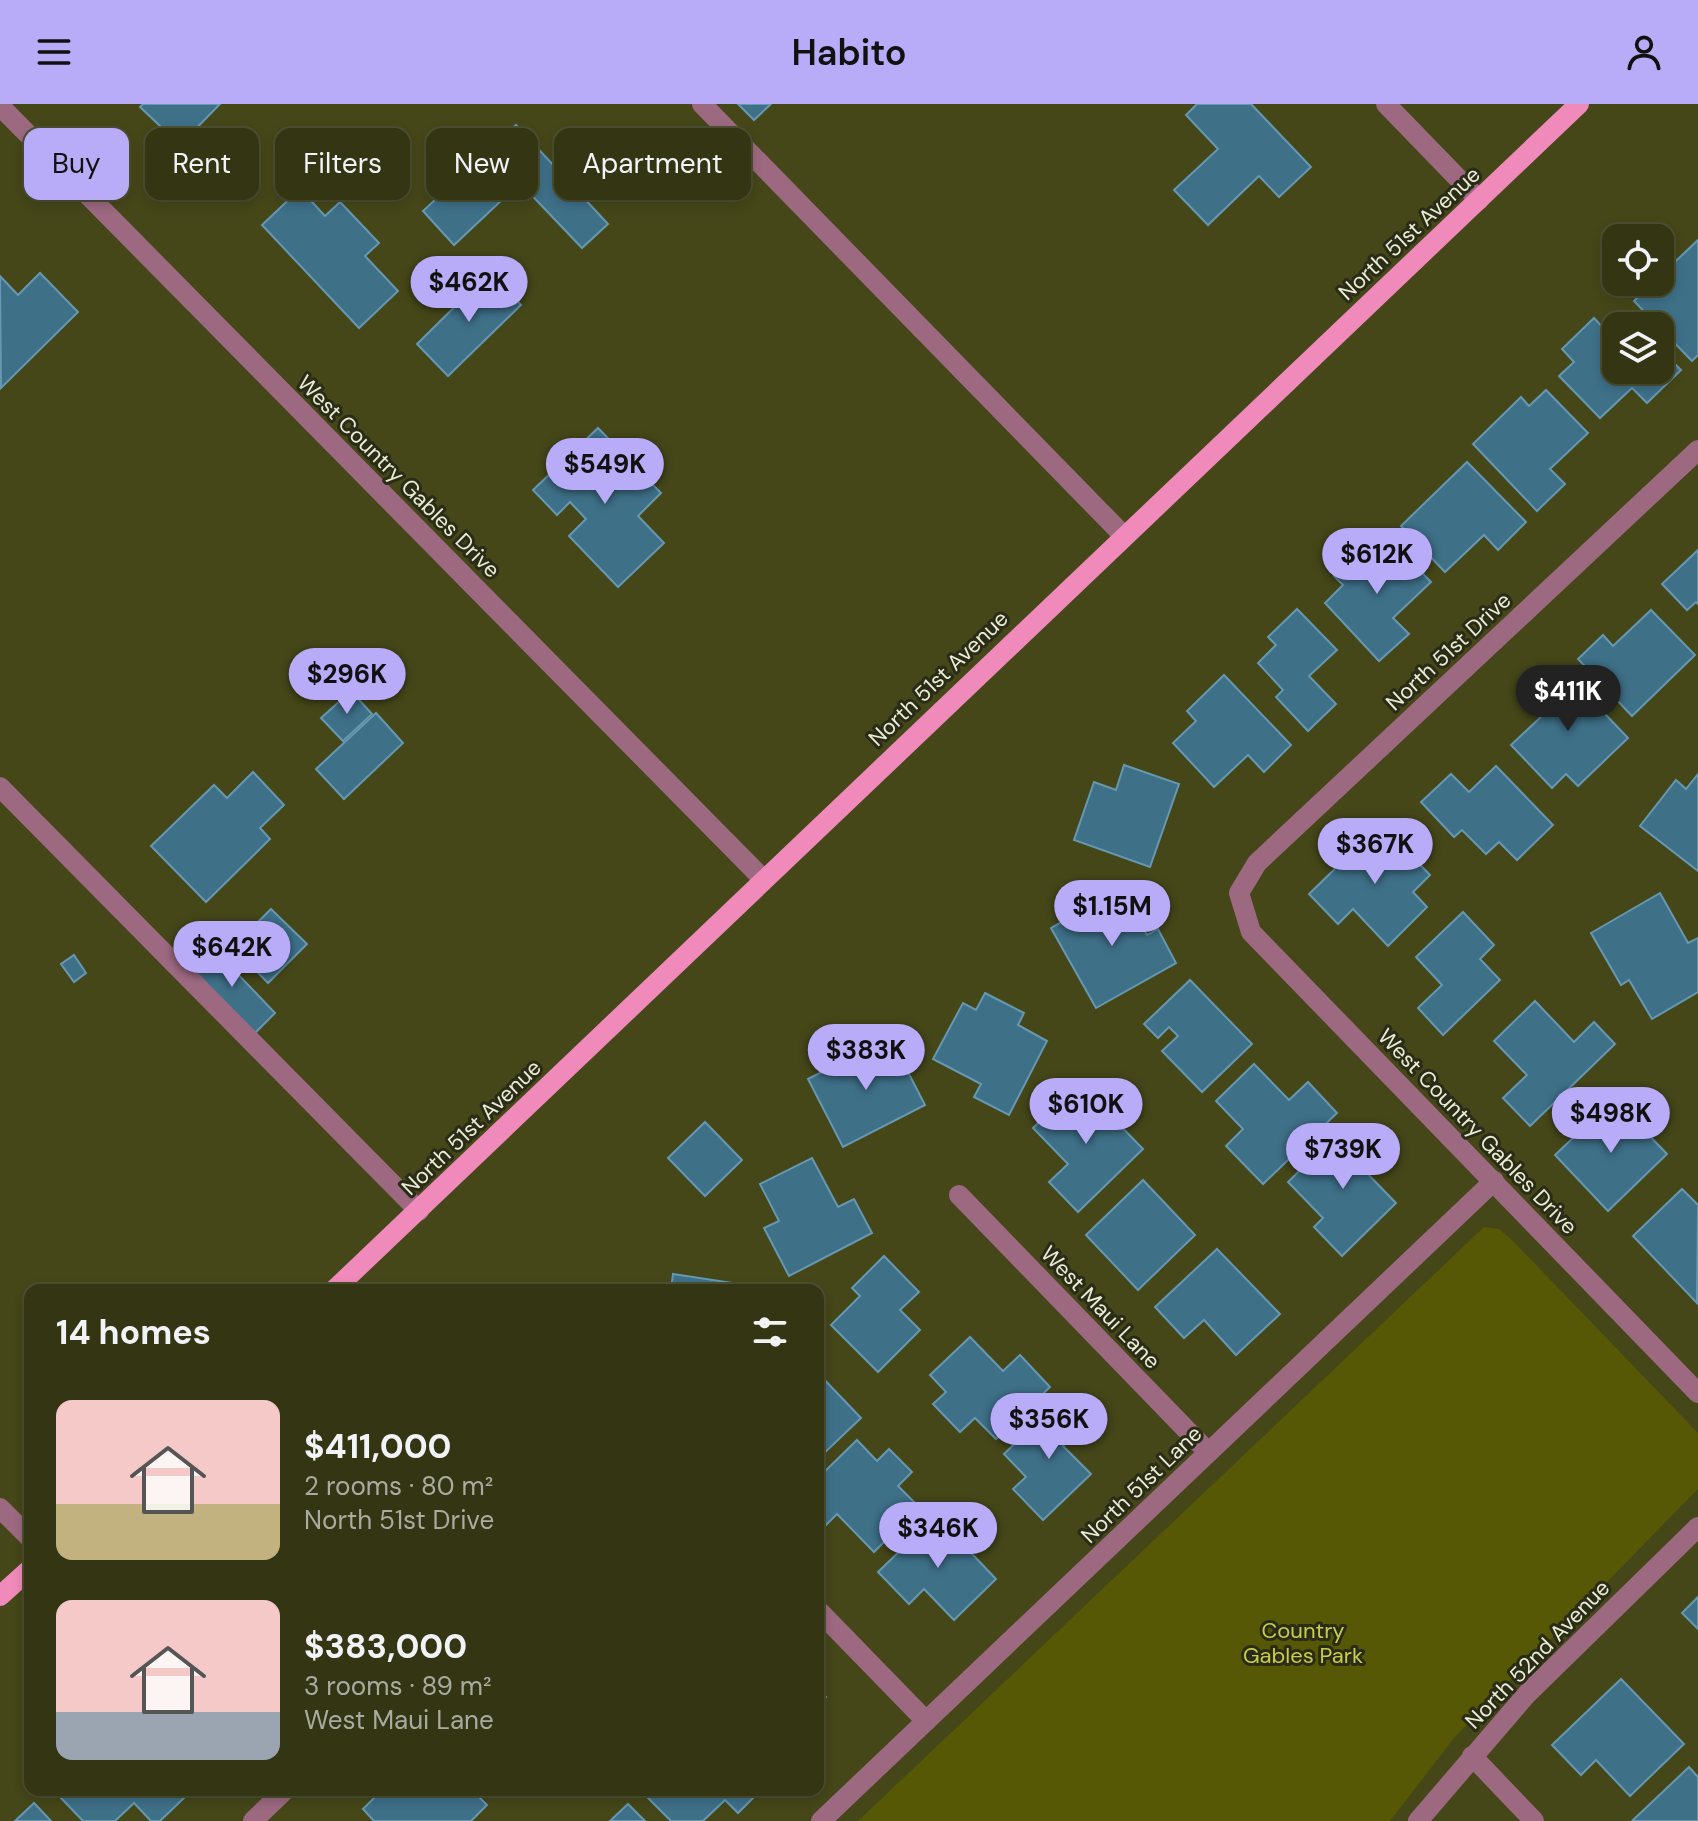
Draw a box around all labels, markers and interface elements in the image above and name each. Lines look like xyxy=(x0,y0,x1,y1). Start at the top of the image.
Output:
text: Habito xyxy=(791,29,907,76)
icon: menu xyxy=(32,30,76,74)
icon: person xyxy=(1622,30,1666,74)
chip: Buy xyxy=(24,128,129,200)
chip: Rent xyxy=(145,128,259,200)
chip: Filters xyxy=(275,128,410,200)
chip: New xyxy=(426,128,538,200)
chip: Apartment xyxy=(554,128,751,200)
street label: North 51st Avenue xyxy=(1332,160,1486,307)
map controls xyxy=(1602,224,1674,384)
button: locate xyxy=(1602,224,1674,296)
pin: $462K xyxy=(413,256,525,324)
text: $462K xyxy=(429,265,509,299)
button: layers xyxy=(1602,312,1674,384)
street label: West Country Gables Drive xyxy=(291,369,506,584)
pin: $549K xyxy=(549,438,661,506)
text: $549K xyxy=(564,447,646,481)
pin: $612K xyxy=(1321,528,1433,596)
text: $612K xyxy=(1340,537,1414,571)
street label: North 51st Drive xyxy=(1380,586,1517,717)
street label: North 51st Avenue xyxy=(862,604,1014,753)
pin: $296K xyxy=(291,648,403,716)
text: $296K xyxy=(307,657,387,691)
pin: $411K xyxy=(1512,665,1624,733)
text: $411K xyxy=(1534,674,1602,708)
pin: $367K xyxy=(1319,818,1431,886)
text: $367K xyxy=(1336,827,1414,861)
pin: $1.15M xyxy=(1047,880,1177,948)
text: $1.15M xyxy=(1072,889,1152,923)
pin: $642K xyxy=(176,921,288,989)
text: $642K xyxy=(191,930,273,964)
street label: West Country Gables Drive xyxy=(1372,1022,1584,1240)
pin: $383K xyxy=(810,1024,922,1092)
text: $383K xyxy=(826,1033,906,1067)
street label: North 51st Avenue xyxy=(395,1053,547,1202)
pin: $610K xyxy=(1030,1078,1142,1146)
text: $610K xyxy=(1048,1087,1124,1121)
pin: $498K xyxy=(1555,1087,1667,1155)
text: $498K xyxy=(1570,1096,1652,1130)
pin: $739K xyxy=(1287,1123,1399,1191)
text: $739K xyxy=(1304,1132,1382,1166)
street label: West Maui Lane xyxy=(1034,1240,1167,1375)
text: 14 homes xyxy=(56,1310,211,1355)
icon: filters xyxy=(748,1310,792,1354)
pin: $356K xyxy=(993,1393,1105,1461)
text: $356K xyxy=(1008,1402,1090,1436)
street label: North 51st Lane xyxy=(1075,1419,1208,1550)
text: $411,000 xyxy=(304,1424,452,1469)
icon: home xyxy=(120,1432,216,1528)
text: 2 rooms · 80 m² xyxy=(304,1469,493,1503)
pin: $346K xyxy=(882,1502,994,1570)
text: North 51st Drive xyxy=(304,1503,494,1537)
text: $346K xyxy=(897,1511,979,1545)
street label: North 52nd Avenue xyxy=(1459,1574,1616,1735)
park label: Country Gables Park xyxy=(1243,1616,1363,1670)
text: $383,000 xyxy=(304,1624,467,1669)
icon: home xyxy=(120,1632,216,1728)
text: 3 rooms · 89 m² xyxy=(304,1669,492,1703)
text: West Maui Lane xyxy=(304,1703,494,1737)

